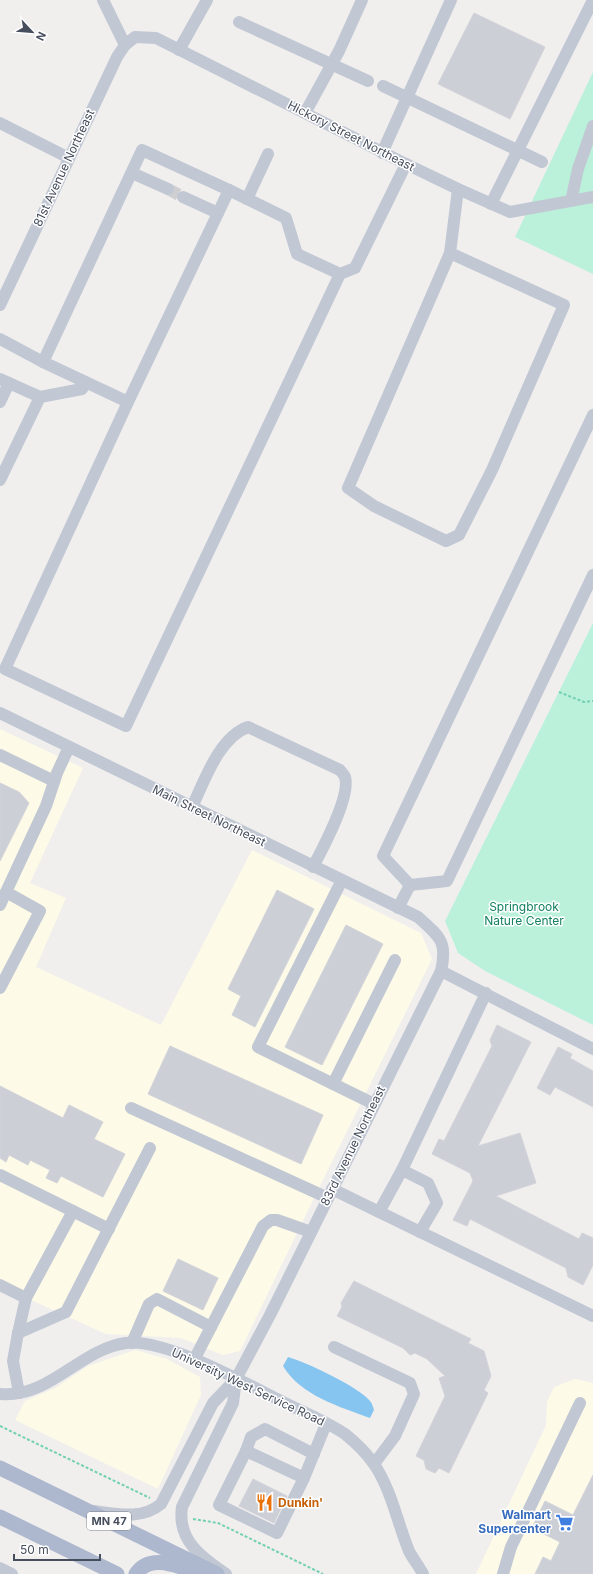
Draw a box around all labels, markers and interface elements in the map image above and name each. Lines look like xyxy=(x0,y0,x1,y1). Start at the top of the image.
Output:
north arrow xyxy=(12,12,52,52)
text: N xyxy=(33,30,49,43)
street label: Hickory Street Northeast xyxy=(285,97,417,174)
street label: 81st Avenue Northeast xyxy=(30,107,97,229)
street label: Main Street Northeast xyxy=(150,782,268,850)
park label: Springbrook Nature Center xyxy=(484,899,564,928)
street label: 83rd Avenue Northeast xyxy=(317,1083,388,1208)
street label: University West Service Road xyxy=(169,1344,327,1429)
restaurant icon: Dunkin' xyxy=(255,1493,275,1513)
place label: Dunkin' xyxy=(278,1495,323,1510)
place label: Walmart Supercenter xyxy=(478,1507,552,1536)
road number: MN 47 xyxy=(87,1512,131,1530)
supermarket icon: Walmart Supercenter xyxy=(554,1512,574,1532)
scale bar xyxy=(14,1536,100,1562)
text: 50 m xyxy=(20,1542,49,1557)

